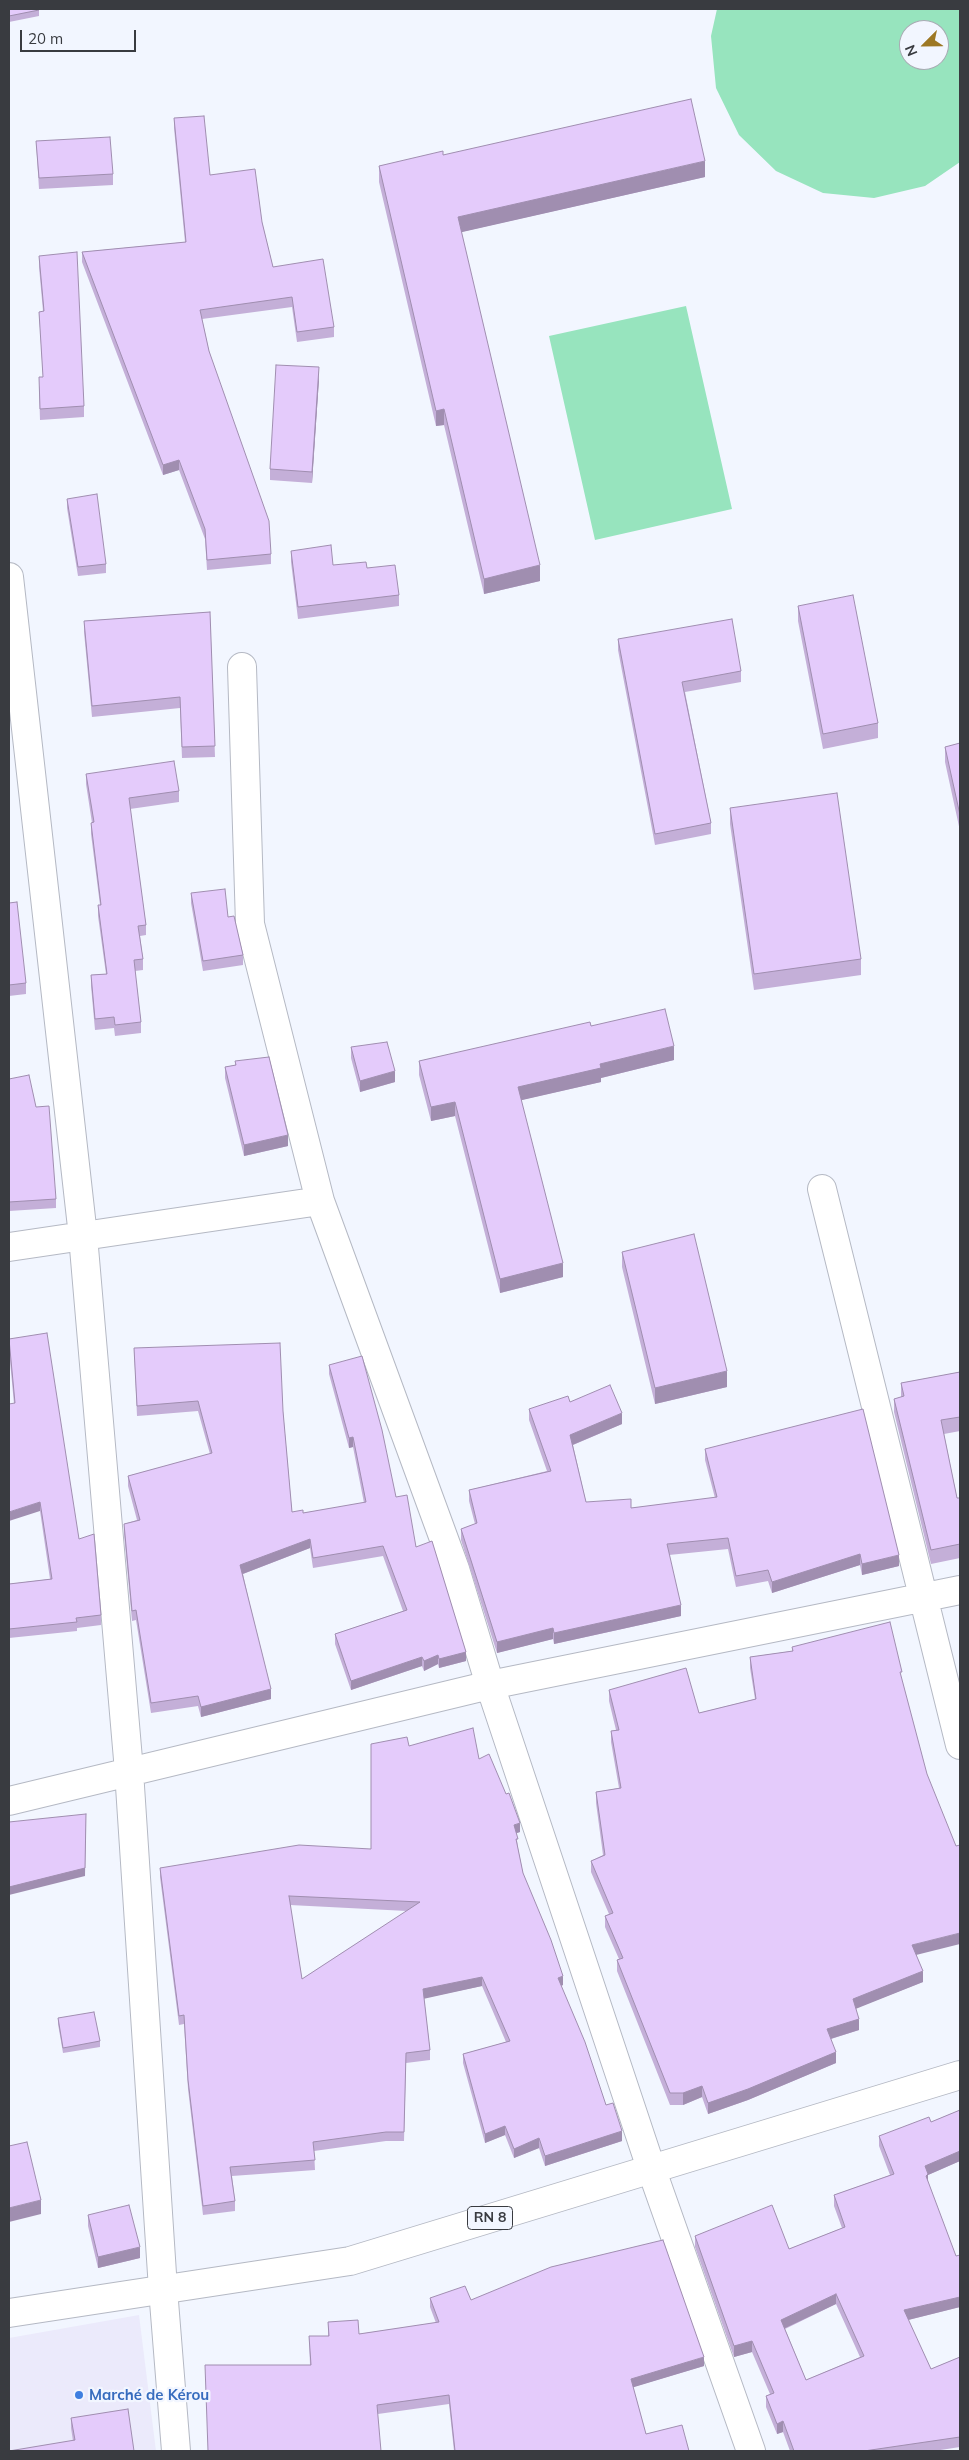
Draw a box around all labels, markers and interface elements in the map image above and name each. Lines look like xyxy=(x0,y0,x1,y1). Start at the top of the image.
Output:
scale bar xyxy=(22,20,139,52)
north arrow xyxy=(899,20,949,70)
text: 20 m xyxy=(28,29,63,48)
text: N xyxy=(901,42,921,59)
road number: RN 8 xyxy=(468,2206,512,2230)
place label: Marché de Kérou xyxy=(89,2386,209,2404)
marker: Marché de Kérou xyxy=(73,2389,85,2401)

